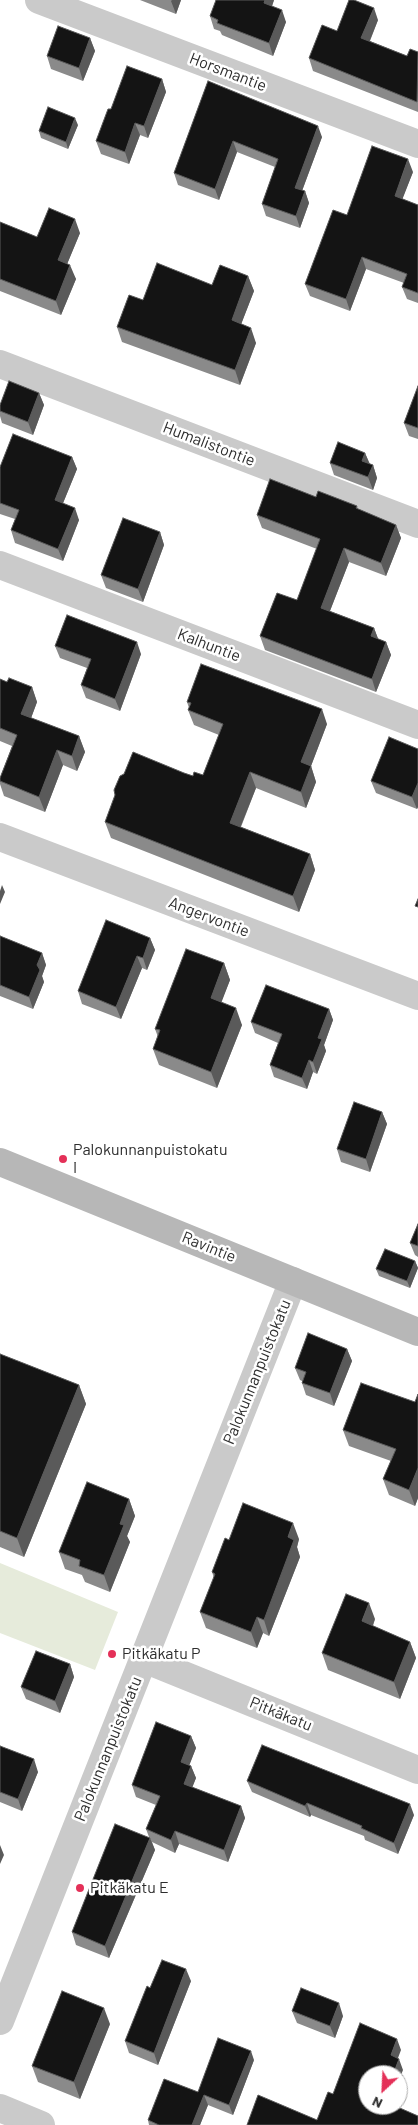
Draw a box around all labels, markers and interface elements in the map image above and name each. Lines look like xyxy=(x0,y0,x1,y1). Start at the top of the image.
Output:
street label: Horsmantie xyxy=(187,49,269,95)
street label: Humalistontie xyxy=(160,418,258,470)
street label: Kalhuntie xyxy=(175,624,243,666)
street label: Angervontie xyxy=(166,893,252,941)
place label: Palokunnanpuistokatu I xyxy=(73,1140,227,1178)
marker: Palokunnanpuistokatu I xyxy=(57,1153,69,1165)
street label: Ravintie xyxy=(179,1227,239,1267)
street label: Palokunnanpuistokatu xyxy=(219,1297,295,1447)
place label: Pitkäkatu P xyxy=(122,1644,200,1664)
marker: Pitkäkatu P xyxy=(106,1648,118,1660)
street label: Palokunnanpuistokatu xyxy=(70,1674,146,1824)
street label: Pitkäkatu xyxy=(247,1693,315,1735)
place label: Pitkäkatu E xyxy=(90,1878,169,1898)
marker: Pitkäkatu E xyxy=(74,1882,86,1894)
north arrow xyxy=(358,2065,408,2115)
text: N xyxy=(369,2093,385,2113)

